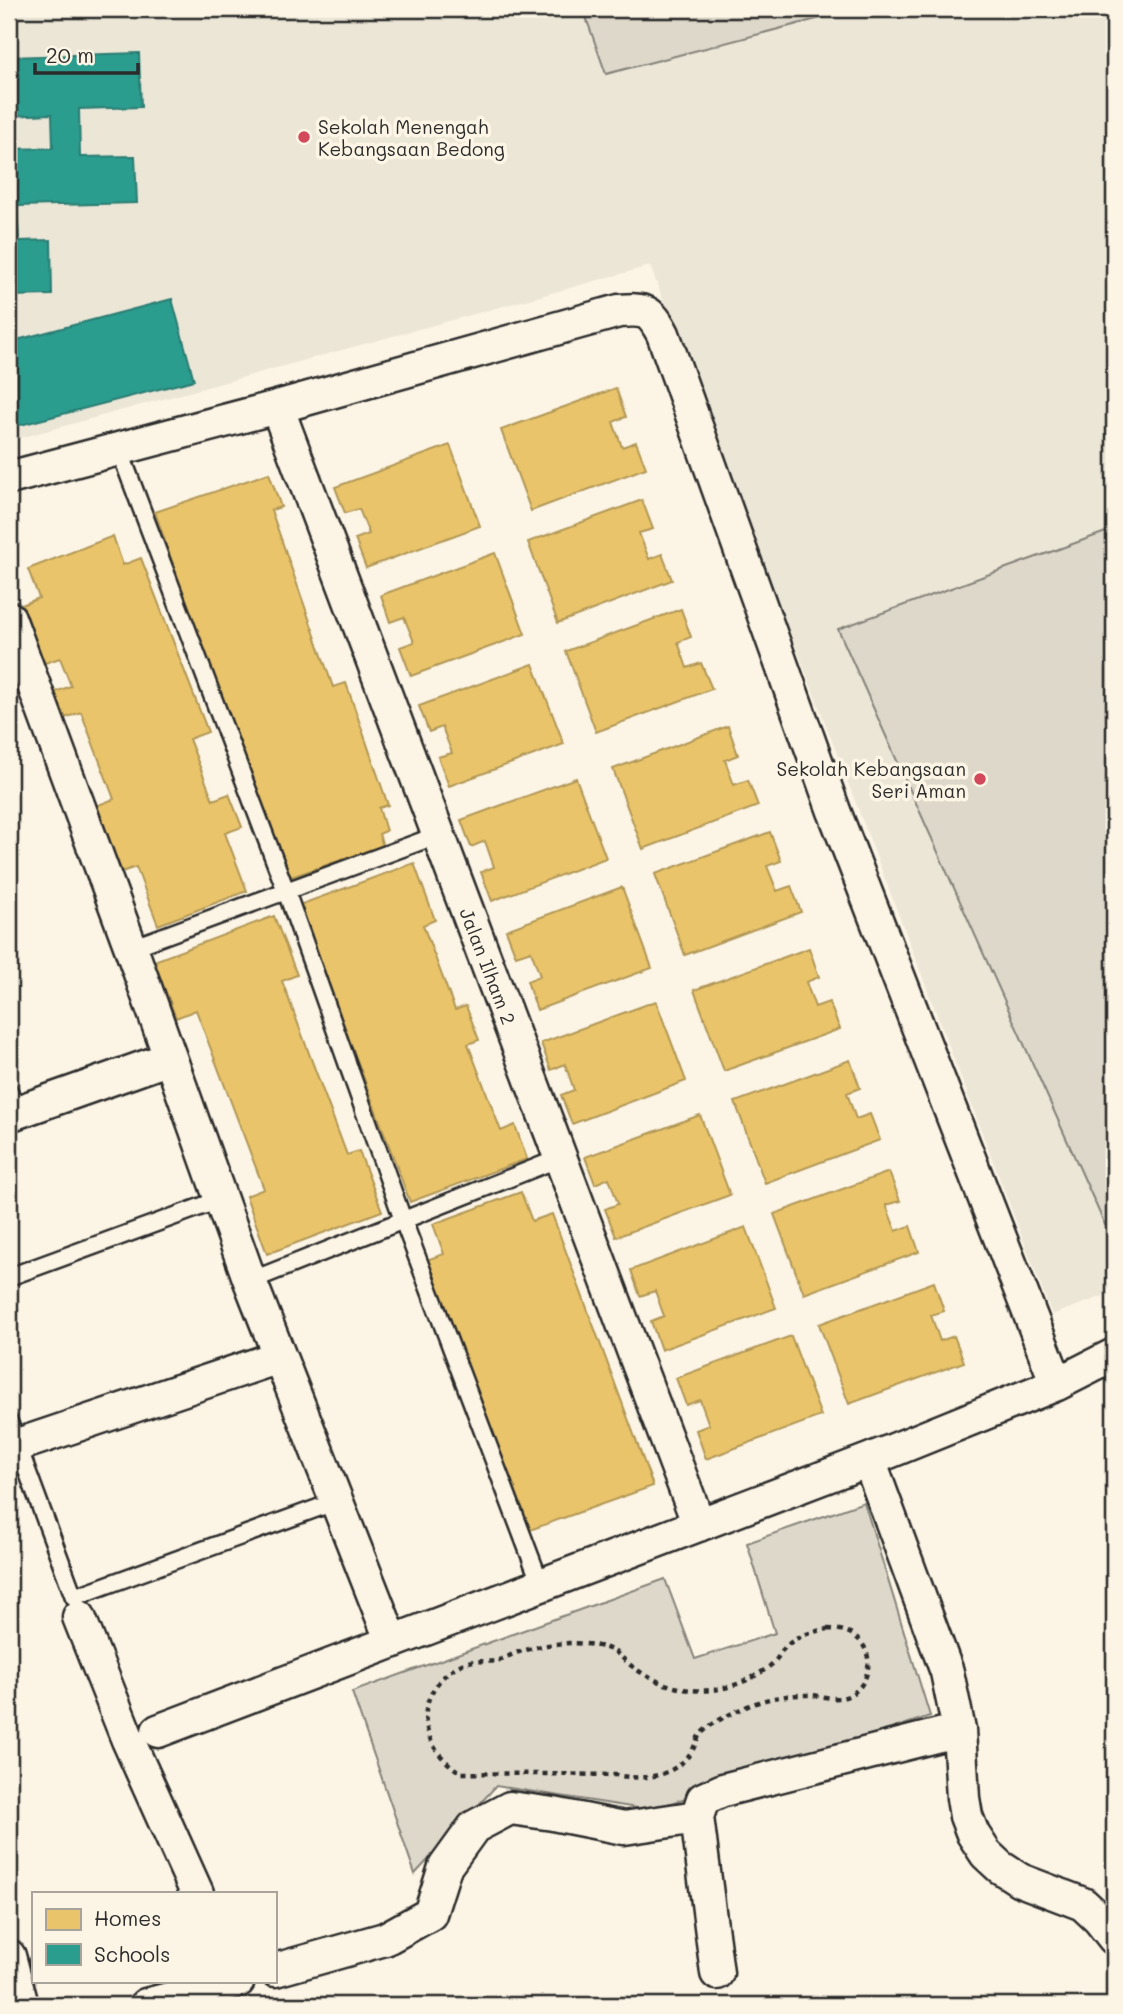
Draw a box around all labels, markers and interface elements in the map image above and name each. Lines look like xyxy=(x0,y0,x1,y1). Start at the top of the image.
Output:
scale bar xyxy=(35,32,138,76)
text: 20 m xyxy=(46,41,94,68)
place label: Sekolah Menengah Kebangsaan Bedong xyxy=(318,114,505,161)
marker: Sekolah Menengah Kebangsaan Bedong xyxy=(296,129,312,145)
place label: Sekolah Kebangsaan Seri Aman xyxy=(777,756,966,803)
marker: Sekolah Kebangsaan Seri Aman xyxy=(972,771,988,787)
street label: Jalan Ilham 2 xyxy=(454,904,522,1028)
legend xyxy=(32,1892,276,1982)
text: Homes xyxy=(94,1904,161,1931)
text: Schools xyxy=(94,1940,170,1967)

